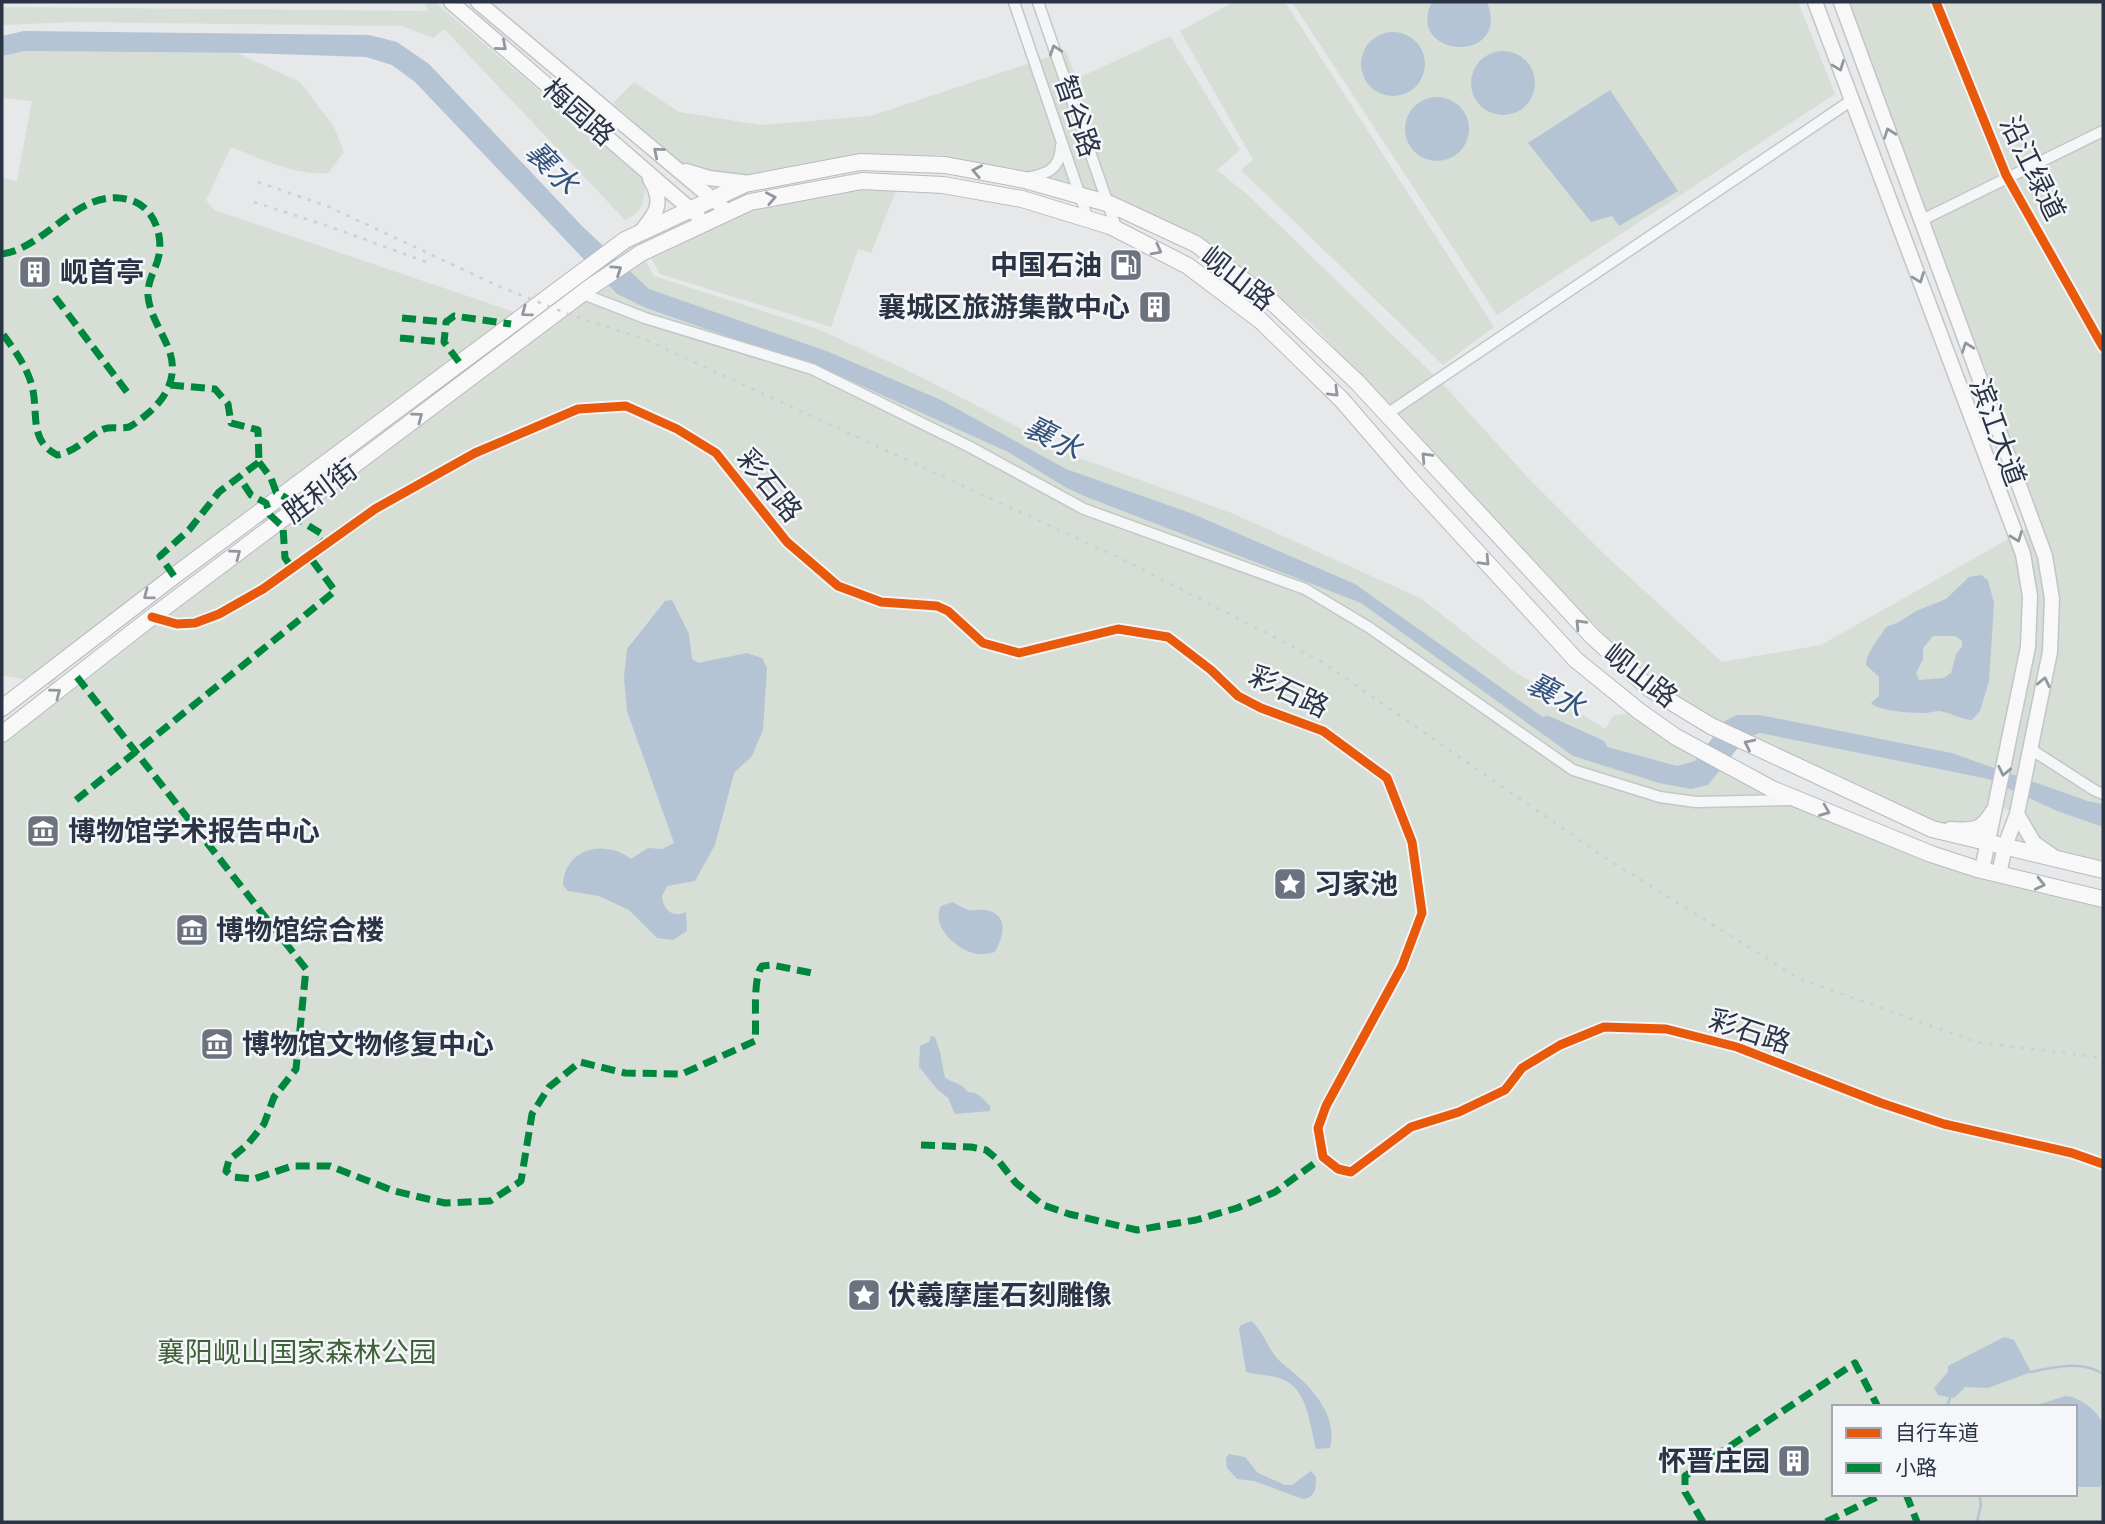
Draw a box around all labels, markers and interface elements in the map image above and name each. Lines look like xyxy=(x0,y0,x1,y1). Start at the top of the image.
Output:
one-way arrow xyxy=(494,38,507,50)
one-way arrow xyxy=(1049,44,1063,56)
one-way arrow xyxy=(1830,59,1844,71)
street label: 智谷路 xyxy=(1049,72,1105,161)
street label: 梅园路 xyxy=(537,74,620,152)
street label: 沿江绿道 xyxy=(1994,112,2070,225)
one-way arrow xyxy=(1883,128,1897,140)
water label: 襄水 xyxy=(519,135,586,202)
one-way arrow xyxy=(653,148,666,160)
one-way arrow xyxy=(971,165,983,180)
one-way arrow xyxy=(765,192,777,207)
street label: 岘山路 xyxy=(1195,241,1280,316)
one-way arrow xyxy=(1150,242,1162,255)
fuel station icon: 中国石油 xyxy=(1107,246,1145,284)
place label: 中国石油 xyxy=(990,251,1102,281)
building icon: 岘首亭 xyxy=(16,253,54,291)
place label: 岘首亭 xyxy=(60,257,144,288)
one-way arrow xyxy=(609,266,622,278)
one-way arrow xyxy=(1911,272,1925,284)
building icon: 襄城区旅游集散中心 xyxy=(1136,288,1174,326)
place label: 襄城区旅游集散中心 xyxy=(878,292,1130,323)
one-way arrow xyxy=(522,304,534,317)
one-way arrow xyxy=(1961,342,1975,354)
street label: 滨江大道 xyxy=(1964,375,2030,490)
one-way arrow xyxy=(1325,383,1338,396)
water label: 襄水 xyxy=(1019,410,1089,467)
one-way arrow xyxy=(410,413,423,426)
street label: 彩石路 xyxy=(731,444,807,528)
one-way arrow xyxy=(1422,452,1434,465)
street label: 胜利街 xyxy=(278,455,363,529)
one-way arrow xyxy=(2008,531,2022,543)
one-way arrow xyxy=(228,550,241,562)
one-way arrow xyxy=(1477,553,1490,566)
one-way arrow xyxy=(143,587,156,600)
one-way arrow xyxy=(1576,619,1589,632)
street label: 岘山路 xyxy=(1598,638,1683,713)
street label: 彩石路 xyxy=(1244,661,1333,723)
water label: 襄水 xyxy=(1522,667,1592,724)
one-way arrow xyxy=(2036,676,2051,688)
one-way arrow xyxy=(48,689,61,701)
one-way arrow xyxy=(1744,738,1756,752)
one-way arrow xyxy=(1997,765,2012,777)
one-way arrow xyxy=(1818,803,1831,817)
museum icon: 博物馆学术报告中心 xyxy=(24,812,62,850)
place label: 博物馆学术报告中心 xyxy=(68,816,320,847)
place icon: 习家池 xyxy=(1271,865,1309,903)
place label: 习家池 xyxy=(1314,869,1398,900)
one-way arrow xyxy=(2034,876,2046,890)
museum icon: 博物馆综合楼 xyxy=(173,911,211,949)
place label: 博物馆综合楼 xyxy=(216,915,384,946)
street label: 彩石路 xyxy=(1705,1005,1794,1059)
museum icon: 博物馆文物修复中心 xyxy=(198,1025,236,1063)
place label: 博物馆文物修复中心 xyxy=(242,1029,494,1060)
place icon: 伏羲摩崖石刻雕像 xyxy=(845,1276,883,1314)
place label: 伏羲摩崖石刻雕像 xyxy=(888,1281,1112,1311)
park label: 襄阳岘山国家森林公园 xyxy=(157,1338,437,1368)
legend xyxy=(1832,1405,2077,1496)
text: 自行车道 xyxy=(1895,1422,1979,1444)
building icon: 怀晋庄园 xyxy=(1775,1442,1813,1480)
place label: 怀晋庄园 xyxy=(1658,1446,1770,1477)
text: 小路 xyxy=(1895,1457,1937,1479)

